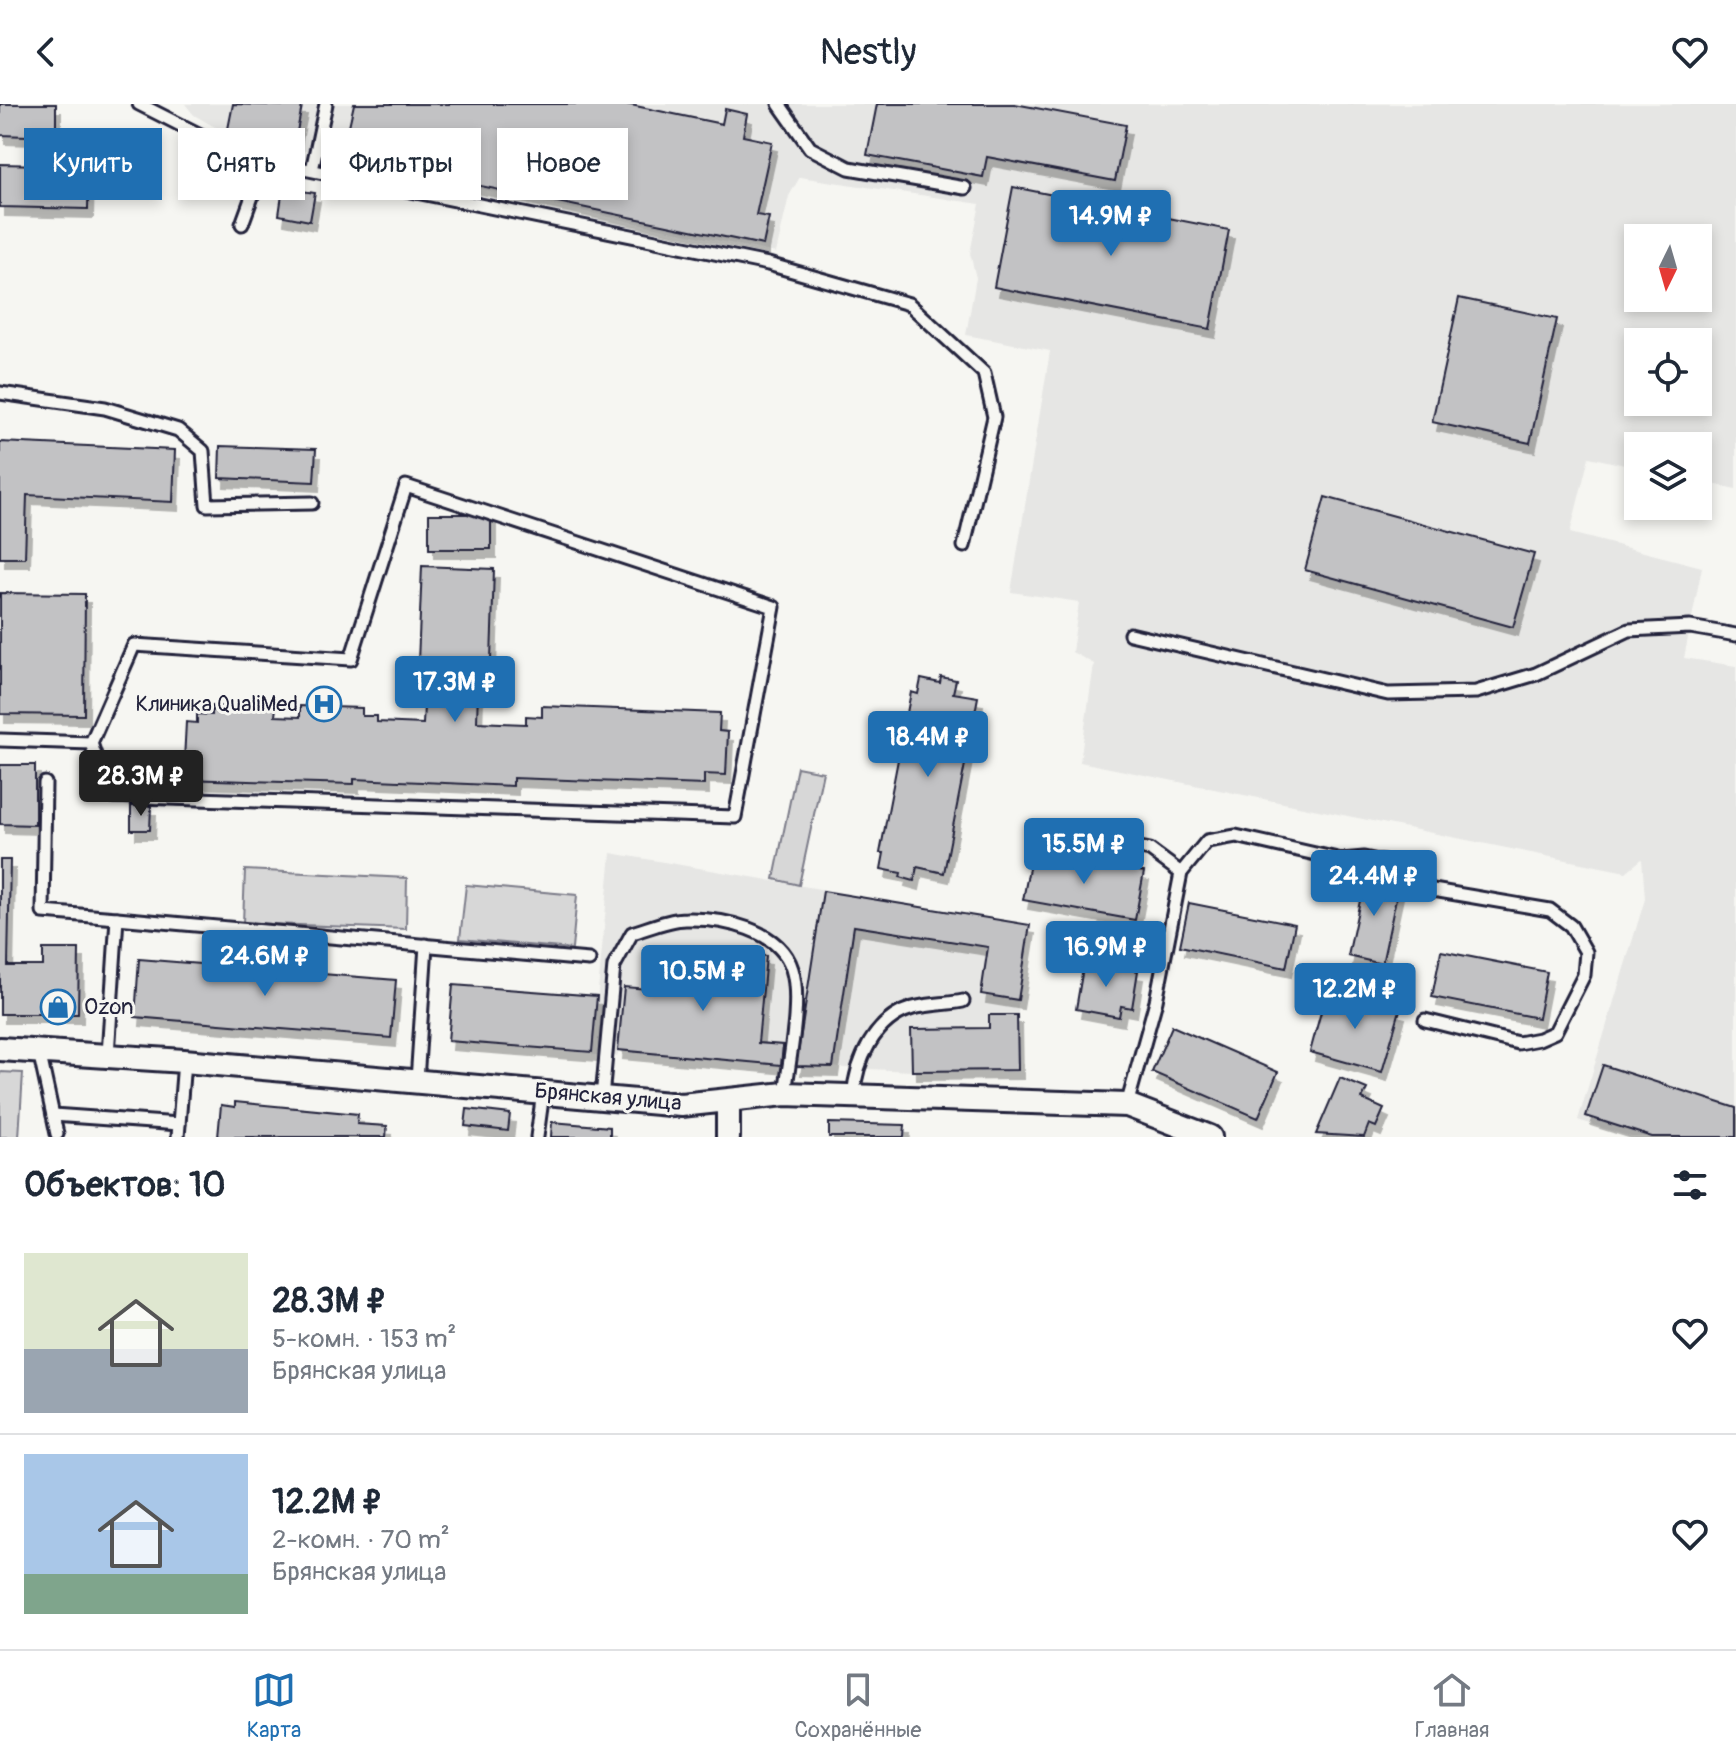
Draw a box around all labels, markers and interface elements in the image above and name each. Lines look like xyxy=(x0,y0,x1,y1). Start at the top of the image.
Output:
icon: back xyxy=(24,30,68,74)
text: Nestly xyxy=(820,30,916,75)
icon: heart xyxy=(1668,30,1712,74)
chip: Купить xyxy=(24,128,162,200)
chip: Снять xyxy=(178,128,305,200)
chip: Фильтры xyxy=(321,128,481,200)
chip: Новое xyxy=(497,128,628,200)
pin: 14.9M ₽ xyxy=(1037,190,1185,258)
text: 14.9M ₽ xyxy=(1069,200,1153,232)
north arrow xyxy=(1624,224,1712,312)
map controls xyxy=(1624,224,1712,520)
button: locate xyxy=(1624,328,1712,416)
button: layers xyxy=(1624,432,1712,520)
pin: 17.3M ₽ xyxy=(381,656,529,724)
text: 17.3M ₽ xyxy=(413,666,497,698)
hospital icon: Клиника QualiMed xyxy=(305,685,343,723)
place label: Клиника QualiMed xyxy=(136,690,298,718)
pin: 18.4M ₽ xyxy=(854,711,1002,779)
text: 18.4M ₽ xyxy=(886,721,970,753)
pin: 28.3M ₽ xyxy=(67,750,215,818)
text: 28.3M ₽ xyxy=(97,760,185,792)
pin: 15.5M ₽ xyxy=(1010,818,1158,886)
text: 15.5M ₽ xyxy=(1042,828,1126,860)
pin: 24.4M ₽ xyxy=(1300,850,1448,918)
text: 24.4M ₽ xyxy=(1329,860,1419,892)
pin: 16.9M ₽ xyxy=(1032,921,1180,989)
pin: 24.6M ₽ xyxy=(191,930,339,998)
text: 16.9M ₽ xyxy=(1064,931,1148,963)
text: 24.6M ₽ xyxy=(220,940,310,972)
pin: 10.5M ₽ xyxy=(629,945,777,1013)
text: 10.5M ₽ xyxy=(659,955,747,987)
pin: 12.2M ₽ xyxy=(1281,963,1429,1031)
text: 12.2M ₽ xyxy=(1313,973,1397,1005)
shop icon: Ozon xyxy=(39,988,77,1026)
place label: Ozon xyxy=(84,993,133,1021)
street label: Брянская улица xyxy=(533,1077,683,1117)
icon: filters xyxy=(1668,1163,1712,1207)
text: Объектов: 10 xyxy=(24,1164,225,1207)
text: 28.3M ₽ xyxy=(272,1280,387,1323)
icon: home xyxy=(88,1285,184,1381)
icon: heart xyxy=(1668,1311,1712,1355)
text: 5-комн. · 153 m² xyxy=(272,1323,456,1355)
text: Брянская улица xyxy=(272,1355,446,1387)
text: 12.2M ₽ xyxy=(272,1481,383,1524)
icon: home xyxy=(88,1486,184,1582)
icon: heart xyxy=(1668,1512,1712,1556)
text: 2-комн. · 70 m² xyxy=(272,1524,450,1556)
text: Брянская улица xyxy=(272,1556,446,1588)
tab: Карта xyxy=(247,1668,301,1744)
tab: Сохранённые xyxy=(795,1668,921,1744)
tab: Главная xyxy=(1415,1668,1489,1744)

